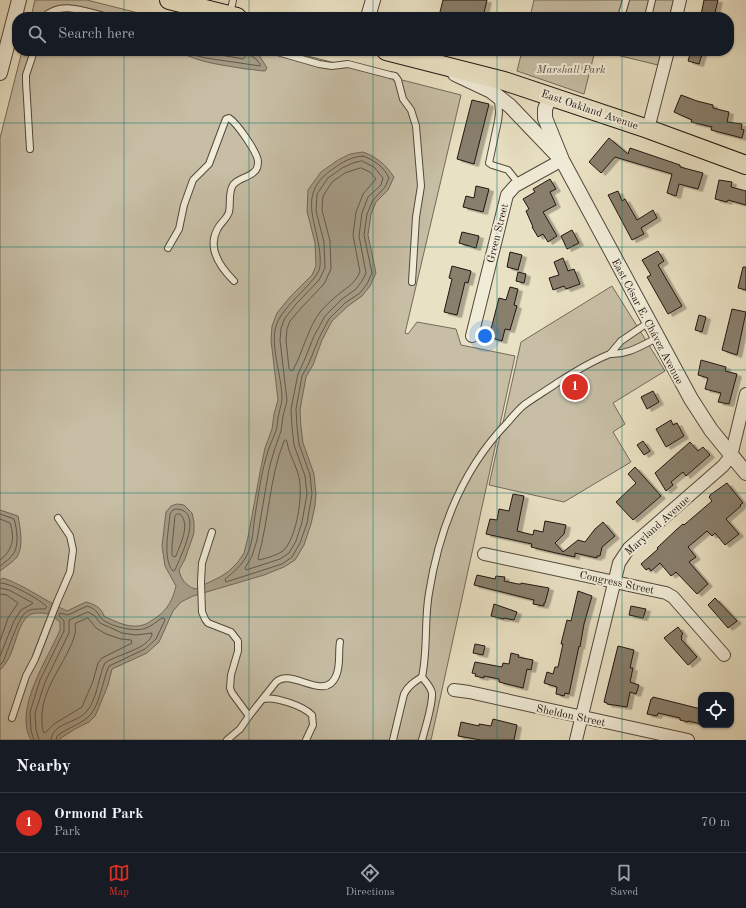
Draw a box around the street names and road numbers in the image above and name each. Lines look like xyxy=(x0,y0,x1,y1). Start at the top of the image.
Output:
street label: East Oakland Avenue xyxy=(540,89,639,132)
street label: Green Street xyxy=(486,202,511,264)
street label: East César E. Chávez Avenue xyxy=(609,257,684,386)
street label: Maryland Avenue xyxy=(623,494,693,558)
street label: Congress Street xyxy=(578,570,655,597)
street label: Sheldon Street xyxy=(535,704,606,729)

